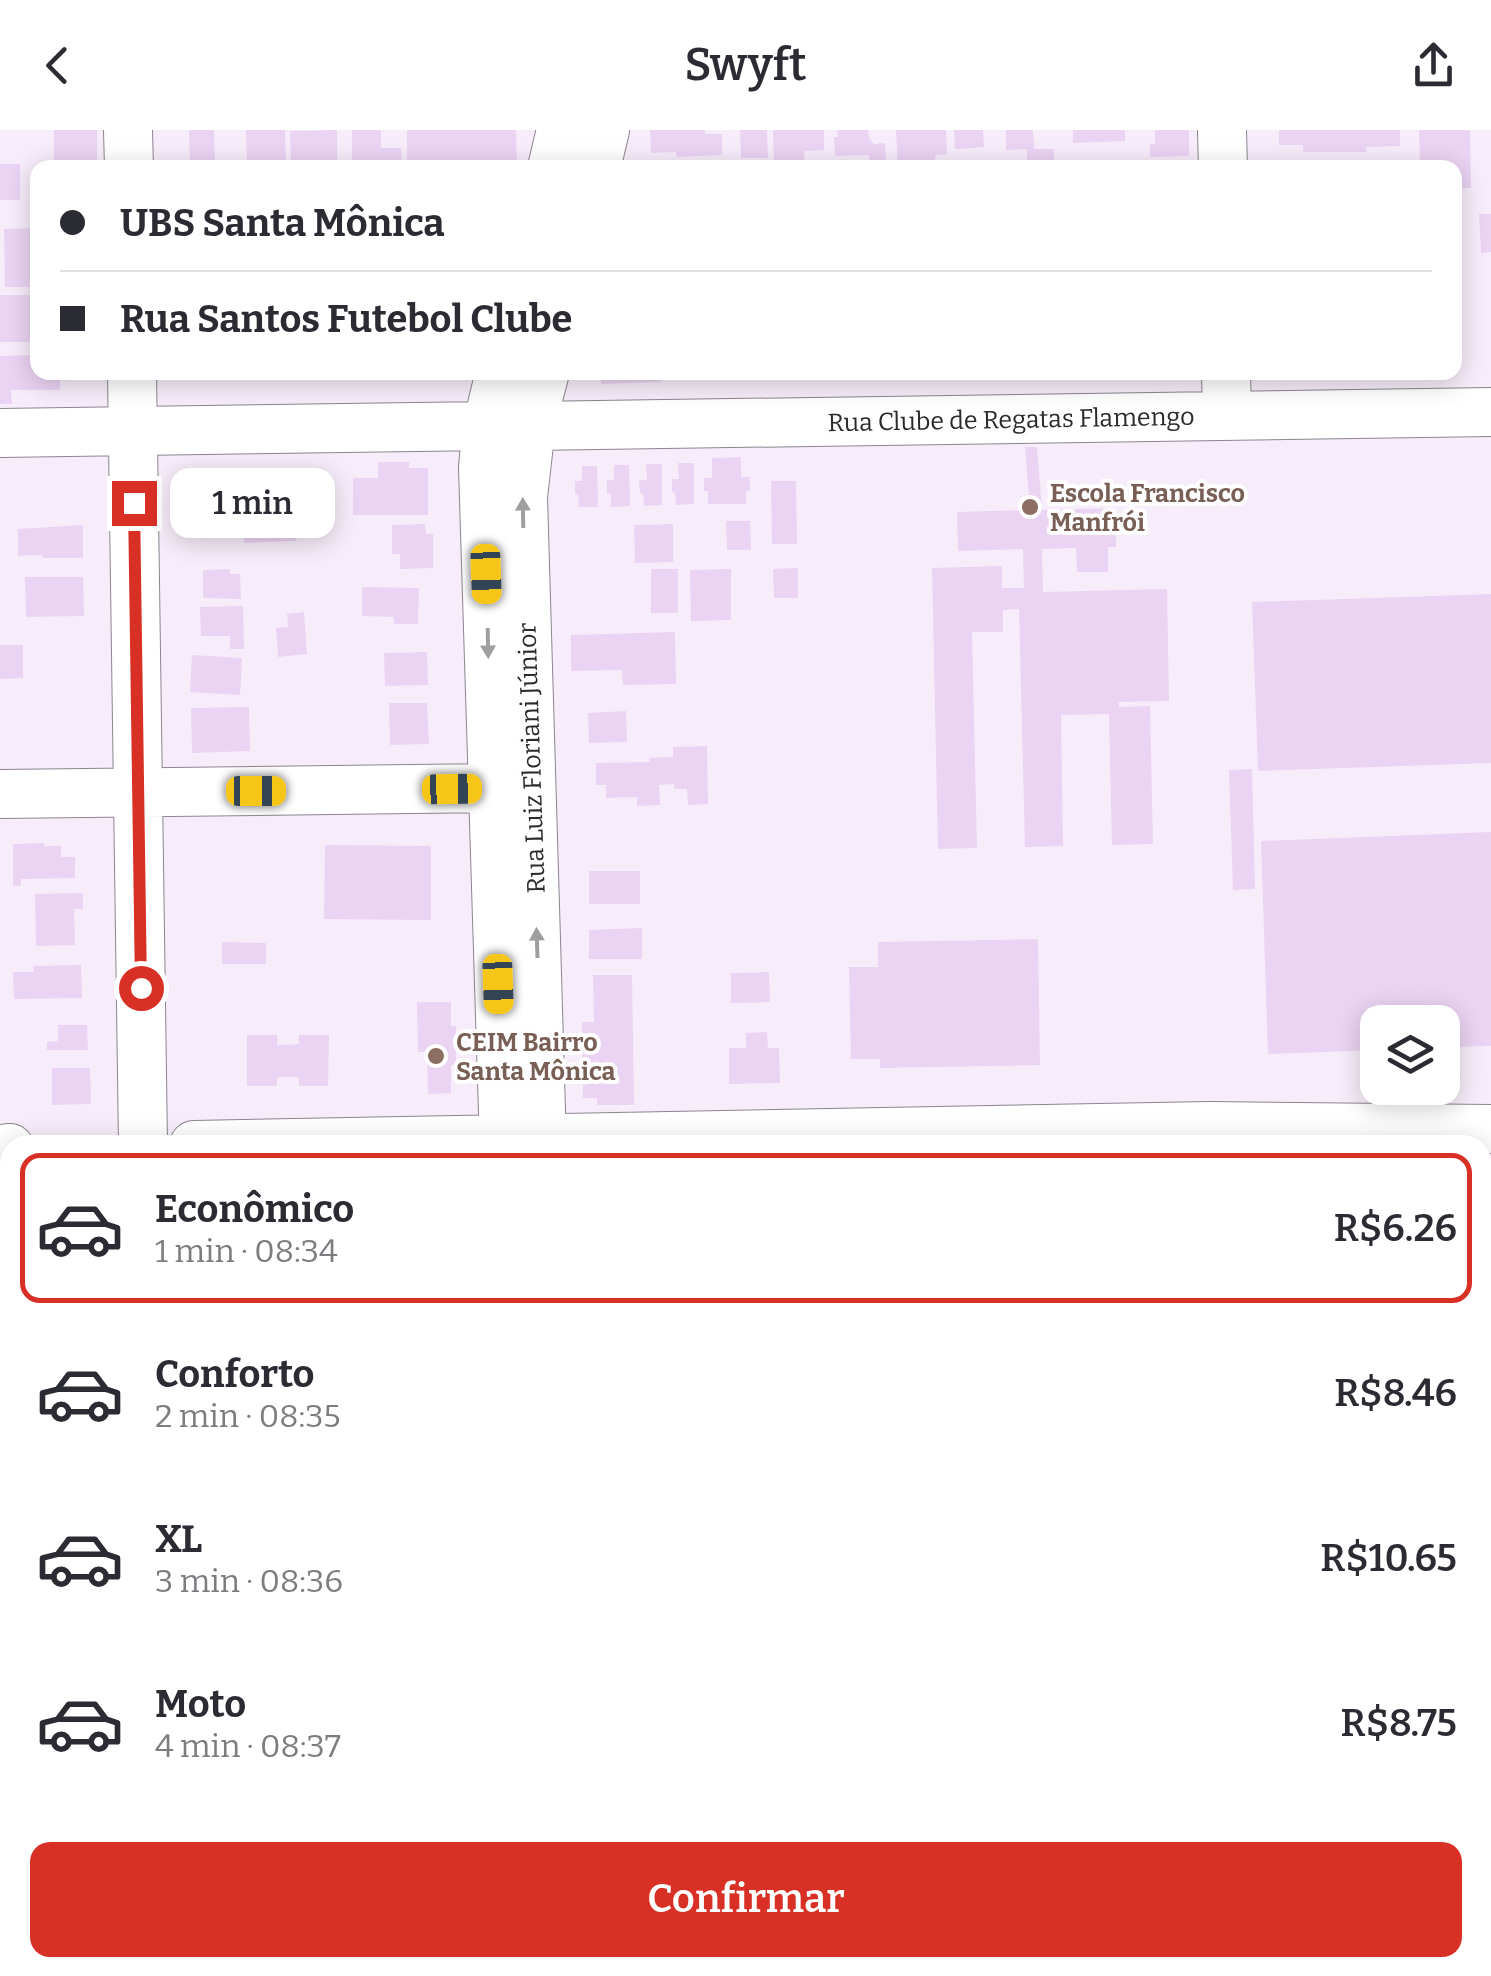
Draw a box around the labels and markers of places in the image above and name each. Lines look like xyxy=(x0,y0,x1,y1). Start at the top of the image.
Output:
place label: Escola Francisco Manfrói xyxy=(1050,479,1245,538)
marker: Escola Francisco Manfrói xyxy=(1019,496,1041,518)
place label: CEIM Bairro Santa Mônica xyxy=(456,1028,615,1087)
marker: CEIM Bairro Santa Mônica xyxy=(425,1045,447,1067)

